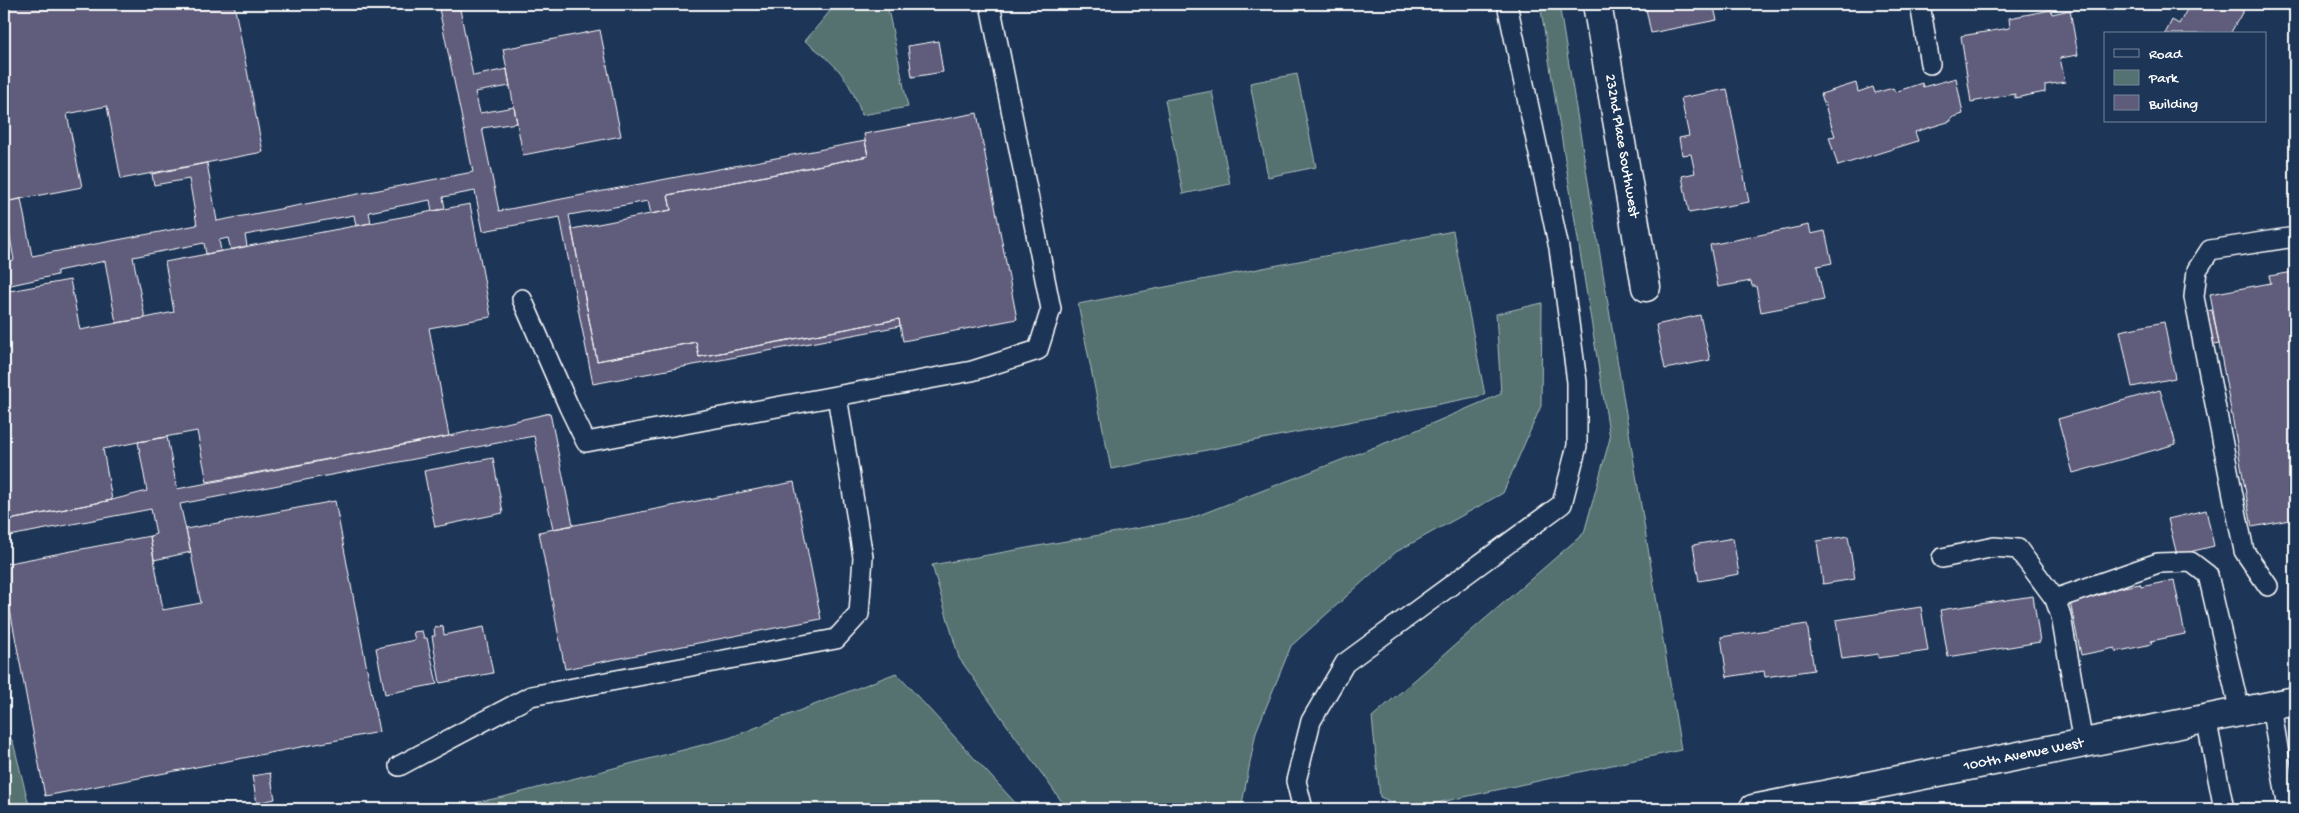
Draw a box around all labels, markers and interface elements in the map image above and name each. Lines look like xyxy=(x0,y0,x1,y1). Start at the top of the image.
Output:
legend xyxy=(2104,32,2266,122)
text: Road xyxy=(2149,46,2183,64)
text: Park xyxy=(2148,70,2179,88)
street label: 232nd Place Southwest xyxy=(1600,73,1643,221)
text: Building xyxy=(2148,96,2198,114)
street label: 100th Avenue West xyxy=(1961,734,2087,776)

